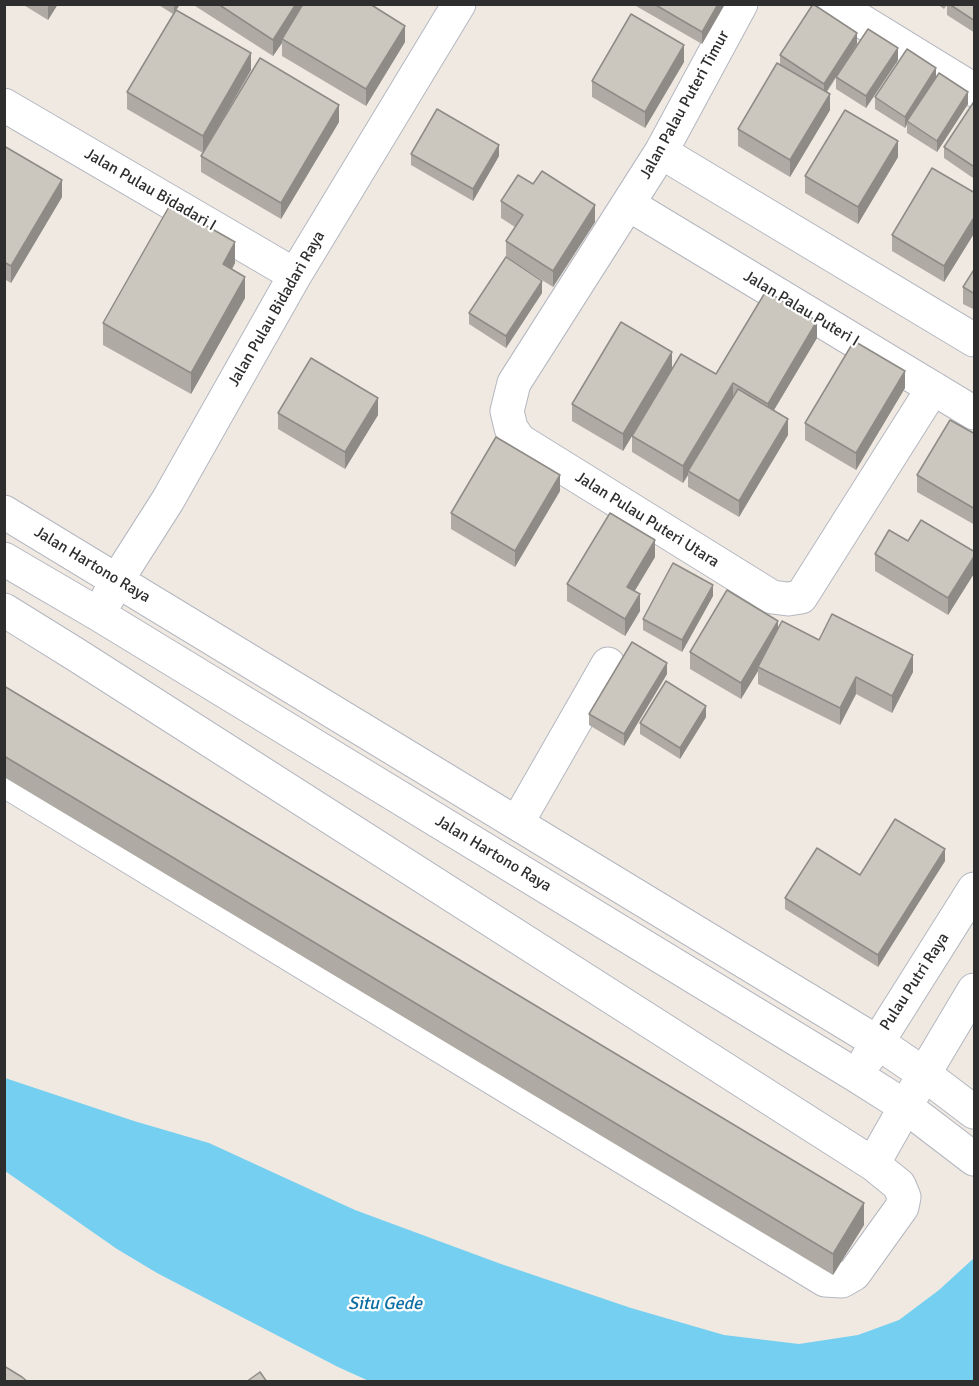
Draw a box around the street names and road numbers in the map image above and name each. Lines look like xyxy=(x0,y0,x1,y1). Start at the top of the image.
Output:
street label: Jalan Palau Puteri Timur xyxy=(636,27,734,183)
street label: Jalan Pulau Bidadari I xyxy=(81,145,219,235)
street label: Jalan Pulau Bidadari Raya xyxy=(225,228,329,390)
street label: Jalan Palau Puteri I xyxy=(740,267,862,351)
street label: Jalan Pulau Puteri Utara xyxy=(571,468,723,572)
street label: Jalan Hartono Raya xyxy=(30,523,154,607)
street label: Jalan Hartono Raya xyxy=(431,812,555,896)
street label: Pulau Putri Raya xyxy=(876,929,954,1035)

